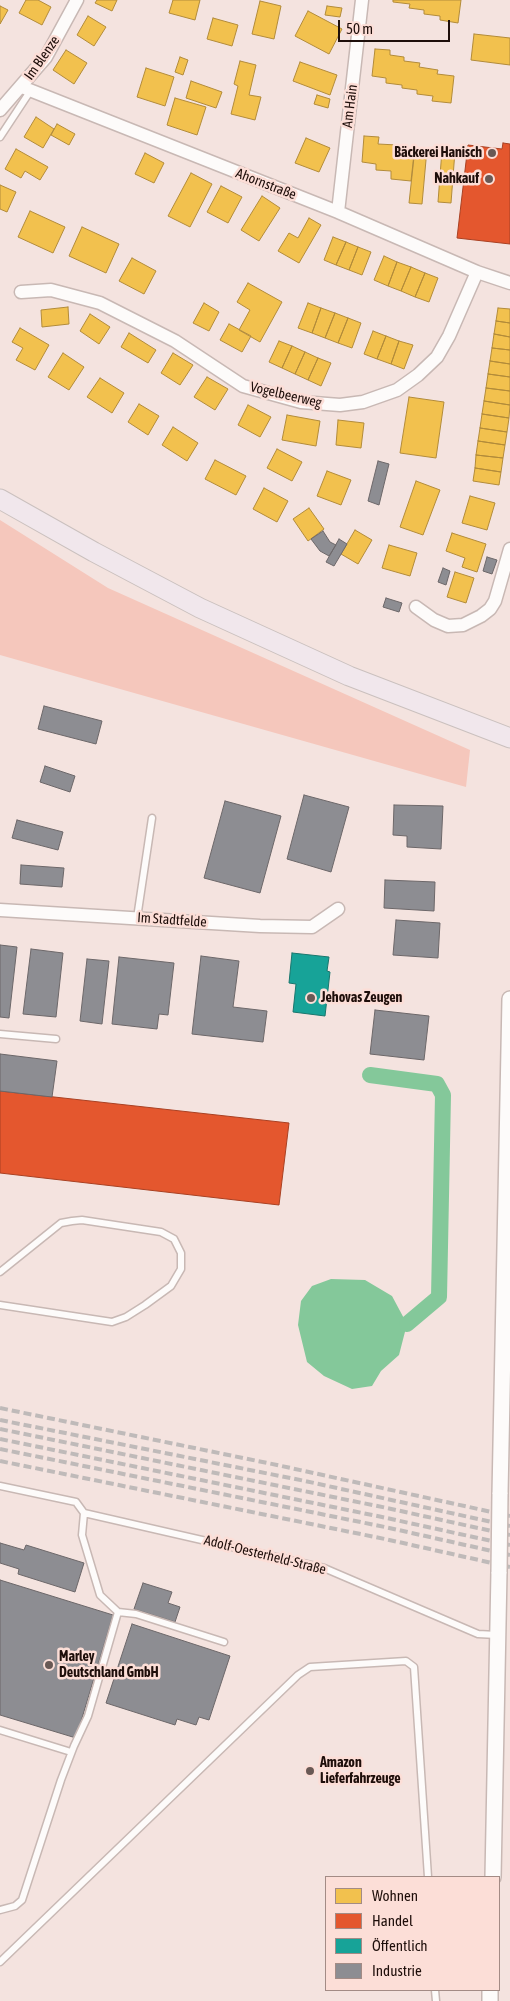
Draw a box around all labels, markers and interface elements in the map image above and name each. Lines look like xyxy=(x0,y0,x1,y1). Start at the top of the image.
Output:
scale bar xyxy=(340,10,452,42)
text: 50 m xyxy=(346,20,373,37)
street label: Im Blenze xyxy=(21,33,63,83)
street label: Am Hain xyxy=(339,83,361,129)
place label: Bäckerei Hanisch xyxy=(394,145,482,161)
marker: Bäckerei Hanisch xyxy=(486,147,498,159)
street label: Ahornstraße xyxy=(233,165,299,203)
place label: Nahkauf xyxy=(434,171,479,187)
marker: Nahkauf xyxy=(483,173,495,185)
street label: Vogelbeerweg xyxy=(249,379,323,411)
street label: Im Stadtfelde xyxy=(137,909,207,931)
place label: Jehovas Zeugen xyxy=(321,990,402,1006)
marker: Jehovas Zeugen xyxy=(305,992,317,1004)
street label: Adolf-Oesterheld-Straße xyxy=(202,1532,328,1578)
place label: Marley Deutschland GmbH xyxy=(59,1649,159,1681)
marker: Marley Deutschland GmbH xyxy=(43,1659,55,1671)
place label: Amazon Lieferfahrzeuge xyxy=(320,1755,401,1788)
marker: Amazon Lieferfahrzeuge xyxy=(304,1765,316,1777)
legend xyxy=(325,1876,500,1991)
text: Wohnen xyxy=(372,1887,418,1904)
text: Handel xyxy=(372,1912,413,1929)
text: Öffentlich xyxy=(372,1937,428,1954)
text: Industrie xyxy=(372,1962,422,1979)

